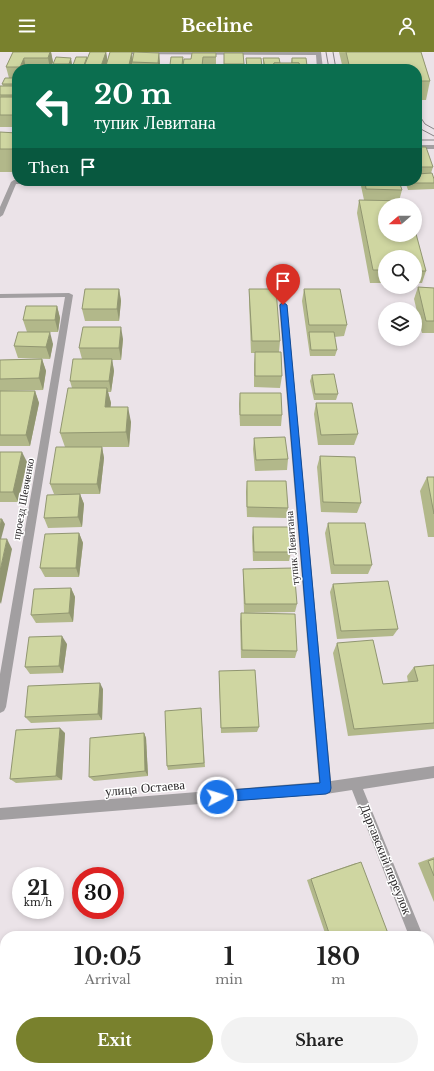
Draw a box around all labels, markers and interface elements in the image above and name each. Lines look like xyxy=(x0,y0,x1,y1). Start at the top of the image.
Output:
icon: menu xyxy=(16,15,38,37)
text: Beeline xyxy=(181,15,253,37)
icon: person xyxy=(396,15,418,37)
text: 20 m xyxy=(94,77,172,112)
icon: left xyxy=(28,80,80,132)
text: тупик Левитана xyxy=(94,112,216,134)
icon: arrive xyxy=(77,156,99,178)
text: Then xyxy=(28,158,69,177)
north arrow xyxy=(378,198,422,242)
map controls xyxy=(378,198,422,346)
button: search xyxy=(378,250,422,294)
pin xyxy=(266,264,300,305)
icon: arrive xyxy=(272,270,294,292)
button: layers xyxy=(378,302,422,346)
street label: проезд Шевченко xyxy=(9,457,37,541)
street label: тупик Левитана xyxy=(282,510,302,586)
street label: улица Остаева xyxy=(104,776,186,800)
position arrow xyxy=(196,776,238,818)
street label: Даргавский переулок xyxy=(356,801,416,917)
speed limit sign: 30 xyxy=(72,867,124,919)
text: 21 xyxy=(27,876,49,900)
text: km/h xyxy=(24,896,52,909)
text: 10:05 xyxy=(74,942,142,971)
text: 1 xyxy=(224,942,234,971)
text: 180 xyxy=(316,942,360,971)
text: Arrival xyxy=(85,971,131,988)
text: min xyxy=(215,971,243,988)
text: m xyxy=(331,971,345,988)
button: Exit xyxy=(16,1017,213,1063)
button: Share xyxy=(221,1017,418,1063)

